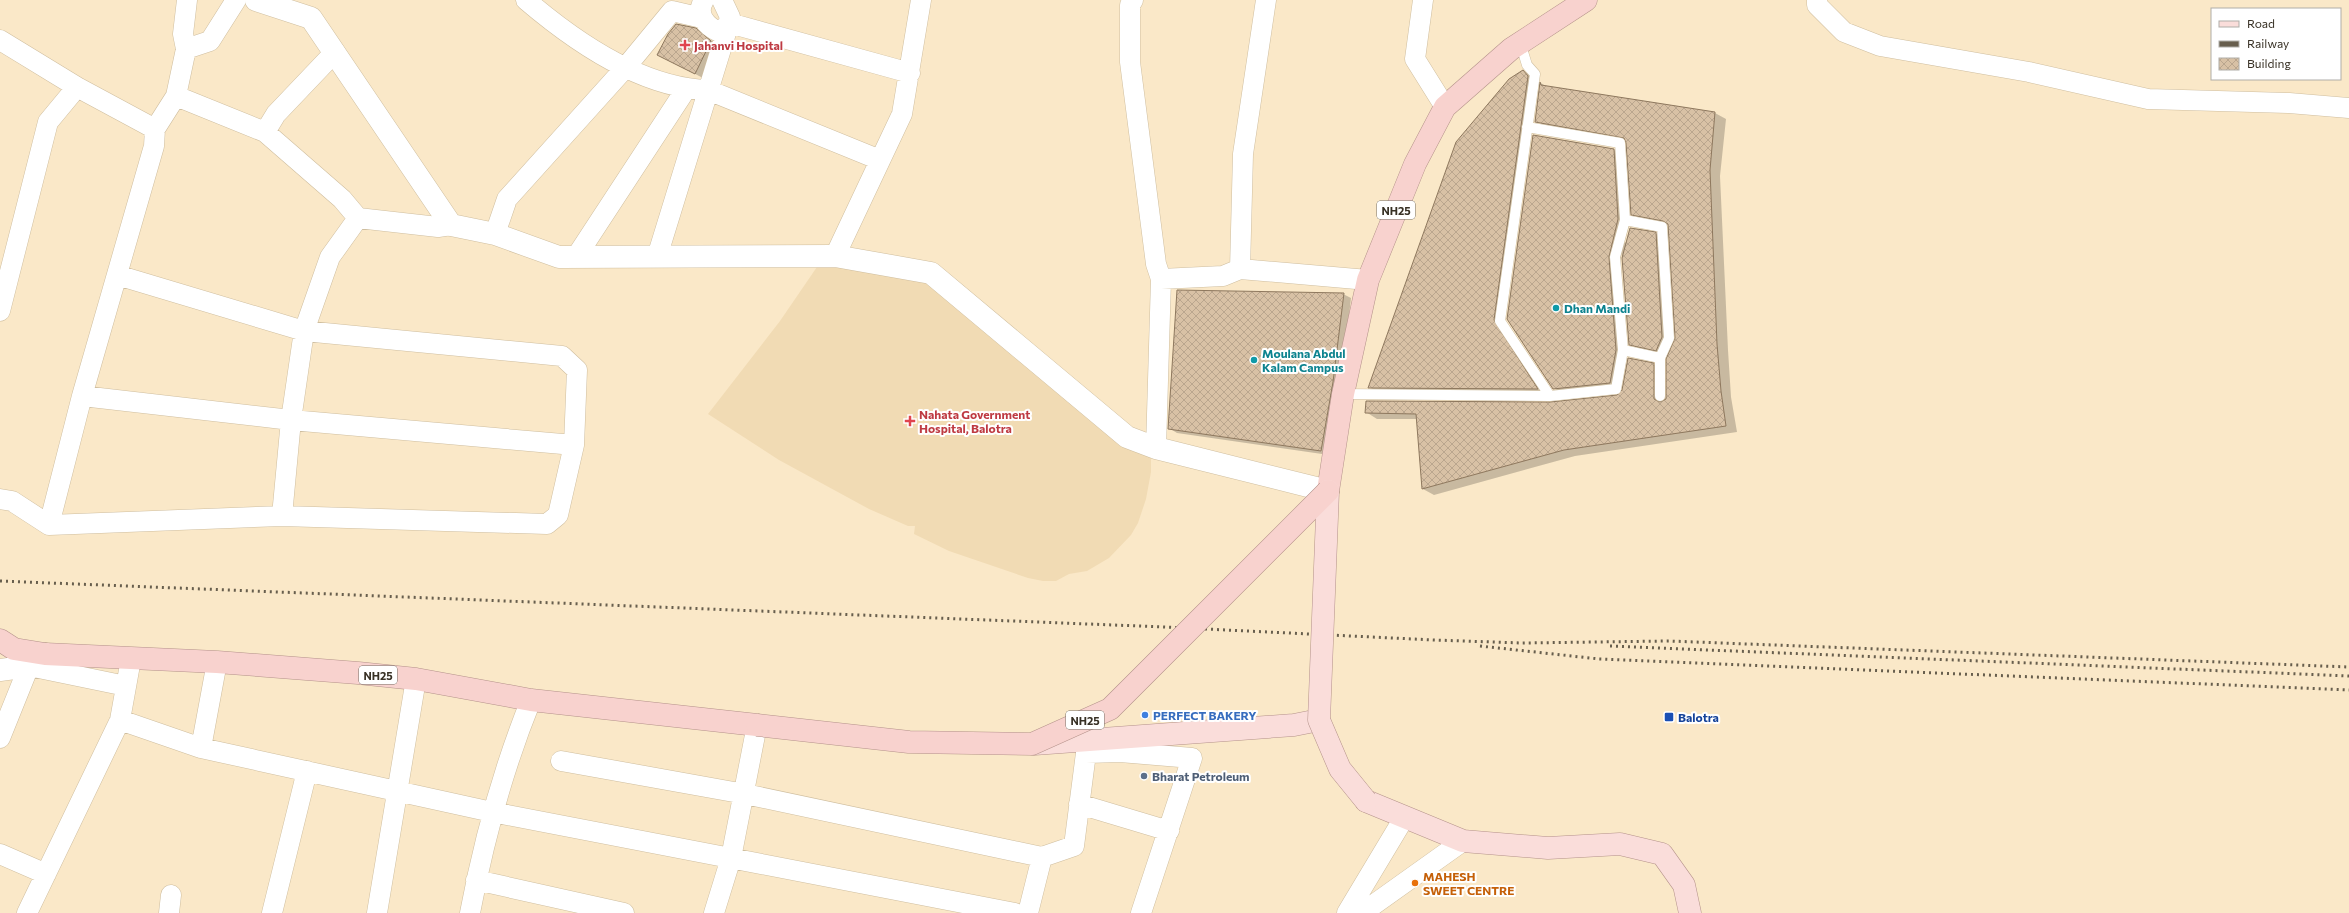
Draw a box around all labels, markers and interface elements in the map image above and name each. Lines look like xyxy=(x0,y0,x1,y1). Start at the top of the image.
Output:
legend xyxy=(2211,8,2341,80)
text: Road xyxy=(2247,16,2275,30)
text: Railway xyxy=(2247,36,2289,50)
place label: Jahanvi Hospital xyxy=(694,38,783,53)
marker: Jahanvi Hospital xyxy=(679,39,691,51)
text: Building xyxy=(2247,56,2291,70)
road number: NH25 xyxy=(1377,201,1415,219)
place label: Dhan Mandi xyxy=(1564,301,1630,315)
marker: Dhan Mandi xyxy=(1551,303,1561,313)
place label: Moulana Abdul Kalam Campus xyxy=(1262,346,1346,374)
marker: Moulana Abdul Kalam Campus xyxy=(1249,355,1259,365)
place label: Nahata Government Hospital, Balotra xyxy=(919,407,1030,435)
marker: Nahata Government Hospital, Balotra xyxy=(904,415,916,427)
road number: NH25 xyxy=(359,666,397,684)
place label: PERFECT BAKERY xyxy=(1153,708,1257,722)
marker: PERFECT BAKERY xyxy=(1140,710,1150,720)
place label: Balotra xyxy=(1678,710,1719,724)
road number: NH25 xyxy=(1066,711,1104,729)
marker: Balotra xyxy=(1663,711,1675,723)
place label: Bharat Petroleum xyxy=(1152,769,1250,783)
marker: Bharat Petroleum xyxy=(1139,771,1149,781)
place label: MAHESH SWEET CENTRE xyxy=(1423,869,1514,897)
marker: MAHESH SWEET CENTRE xyxy=(1410,878,1420,888)

